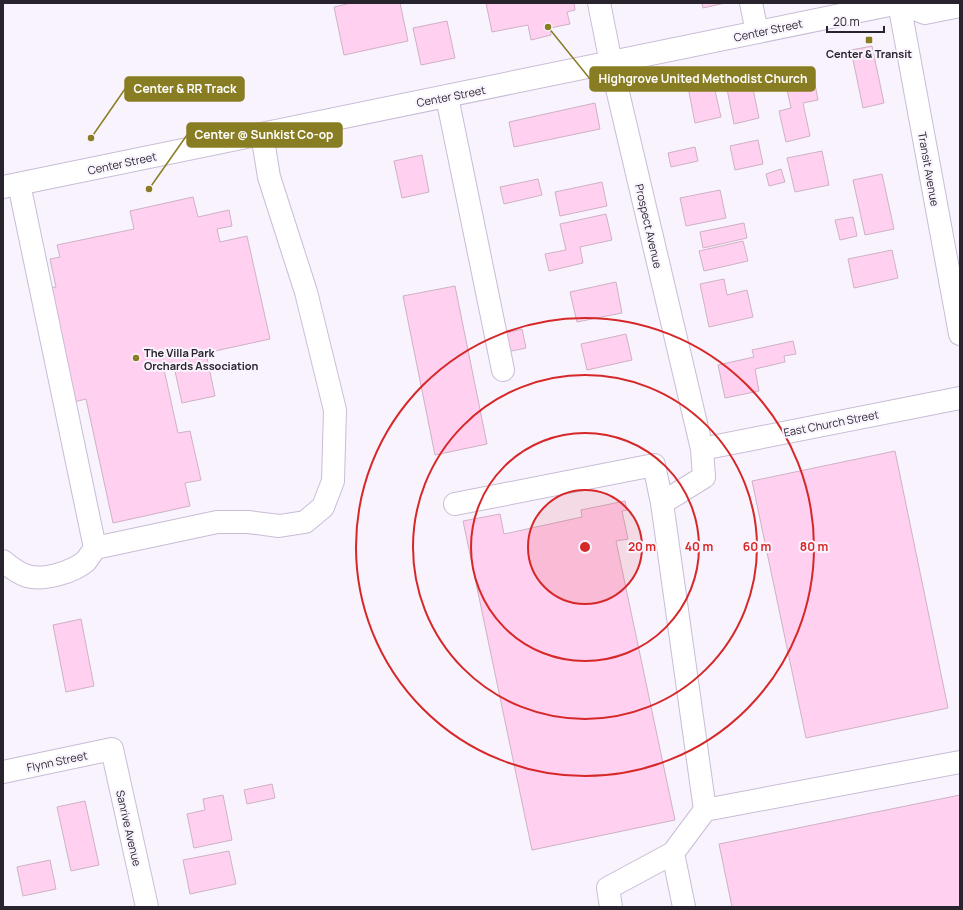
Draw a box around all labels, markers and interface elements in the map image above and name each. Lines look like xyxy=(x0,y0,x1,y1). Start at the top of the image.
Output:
scale bar xyxy=(827,8,884,34)
text: 20 m xyxy=(833,13,860,30)
street label: Center Street xyxy=(732,15,804,45)
marker: Center & Transit xyxy=(864,35,874,45)
place label: Center & Transit xyxy=(826,46,912,61)
callout: Highgrove United Methodist Church xyxy=(590,67,815,91)
text: Highgrove United Methodist Church xyxy=(598,70,808,87)
callout: Center & RR Track xyxy=(125,77,244,101)
text: Center & RR Track xyxy=(134,80,237,97)
street label: Center Street xyxy=(415,82,487,110)
callout: Center @ Sunkist Co-op xyxy=(187,123,342,147)
text: Center @ Sunkist Co-op xyxy=(195,126,334,143)
street label: Transit Avenue xyxy=(915,131,943,208)
street label: Center Street xyxy=(86,148,158,178)
street label: Prospect Avenue xyxy=(632,182,666,270)
place label: The Villa Park Orchards Association xyxy=(144,345,259,373)
marker: The Villa Park Orchards Association xyxy=(131,353,141,363)
street label: East Church Street xyxy=(782,406,880,440)
text: 20 m xyxy=(628,538,656,555)
text: 40 m xyxy=(685,538,713,555)
text: 60 m xyxy=(743,538,771,555)
text: 80 m xyxy=(800,538,828,555)
centre of rings xyxy=(578,540,592,554)
street label: Flynn Street xyxy=(25,747,89,775)
street label: Sanrive Avenue xyxy=(113,788,145,868)

